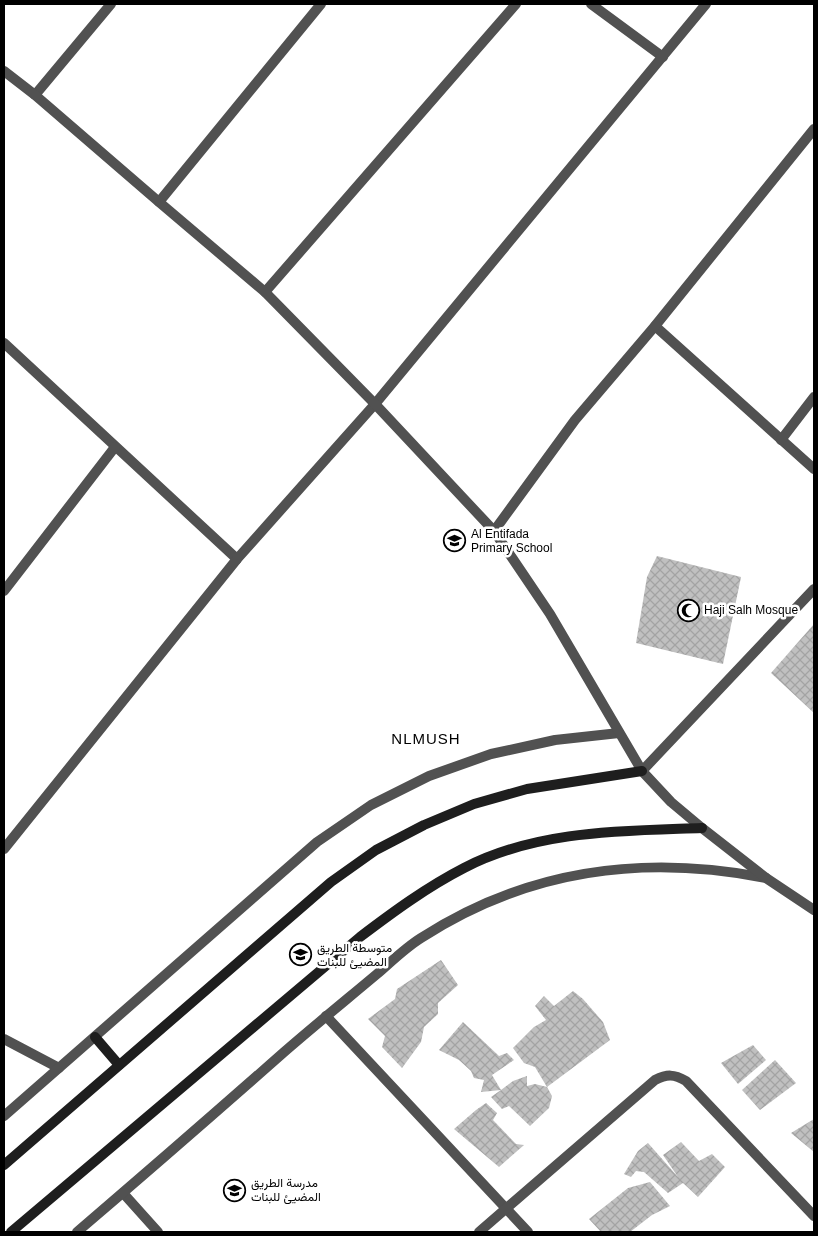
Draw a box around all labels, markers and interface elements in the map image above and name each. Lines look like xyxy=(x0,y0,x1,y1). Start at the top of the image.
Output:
place label: Al Entifada Primary School xyxy=(471,527,552,555)
school or university icon: Al Entifada Primary School xyxy=(443,529,467,553)
mosque icon: Haji Salh Mosque xyxy=(676,598,700,622)
place label: Haji Salh Mosque xyxy=(704,603,798,617)
district label: NLMUSH xyxy=(391,730,461,747)
place label: متوسطة الطريق المضيئ للبنات xyxy=(317,941,392,970)
school or university icon: متوسطة الطريق المضيئ للبنات xyxy=(289,943,313,967)
place label: مدرسة الطريق المضيئ للبنات xyxy=(251,1176,321,1205)
school or university icon: مدرسة الطريق المضيئ للبنات xyxy=(223,1178,247,1202)

